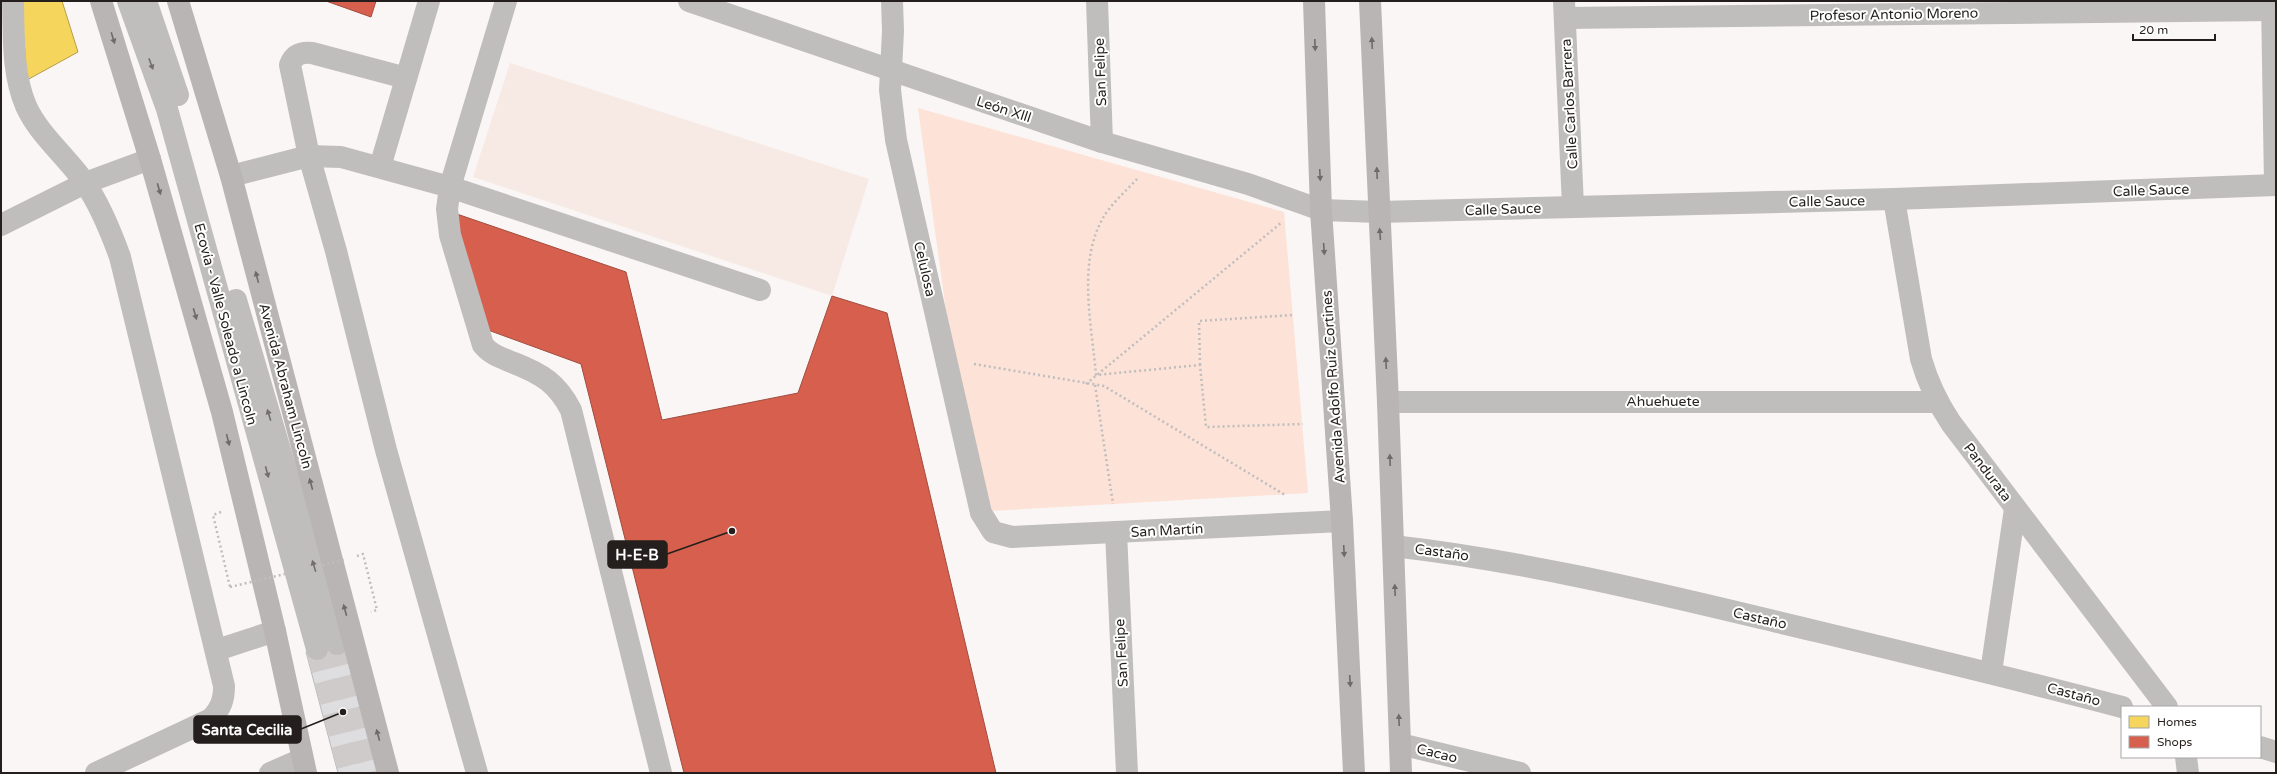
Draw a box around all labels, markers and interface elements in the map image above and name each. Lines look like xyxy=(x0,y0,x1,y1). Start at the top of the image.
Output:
street label: Profesor Antonio Moreno xyxy=(1810,5,1978,24)
scale bar xyxy=(2133,16,2215,42)
text: 20 m xyxy=(2139,23,2168,37)
one-way arrow xyxy=(110,33,116,45)
street label: San Felipe xyxy=(1091,37,1110,106)
one-way arrow xyxy=(1368,37,1375,49)
street label: Calle Carlos Barrera xyxy=(1558,38,1581,170)
one-way arrow xyxy=(1312,39,1319,51)
one-way arrow xyxy=(148,59,154,71)
street label: León Xlll xyxy=(974,93,1033,126)
one-way arrow xyxy=(1374,166,1380,179)
one-way arrow xyxy=(1316,169,1323,181)
street label: Calle Sauce xyxy=(2113,181,2190,200)
one-way arrow xyxy=(156,184,162,196)
street label: Calle Sauce xyxy=(1789,192,1865,211)
street label: Calle Sauce xyxy=(1465,200,1542,219)
street label: Ecovía - Valle Soleado a Lincoln xyxy=(190,221,261,427)
one-way arrow xyxy=(1377,227,1383,240)
street label: Celulosa xyxy=(910,240,939,298)
one-way arrow xyxy=(1320,243,1327,255)
one-way arrow xyxy=(254,271,260,283)
street label: Avenida Adolfo Ruíz Cortines xyxy=(1318,289,1349,484)
street label: Avenida Abraham Lincoln xyxy=(255,301,316,471)
one-way arrow xyxy=(192,308,198,320)
one-way arrow xyxy=(1383,357,1390,369)
street label: Ahuehuete xyxy=(1626,393,1700,410)
one-way arrow xyxy=(266,408,272,420)
one-way arrow xyxy=(226,434,232,446)
street label: Pandurata xyxy=(1960,440,2015,505)
one-way arrow xyxy=(1387,453,1393,466)
one-way arrow xyxy=(265,465,271,478)
one-way arrow xyxy=(308,478,314,490)
street label: San Martín xyxy=(1130,520,1204,541)
street label: Castaño xyxy=(1414,540,1470,565)
callout: H-E-B xyxy=(608,541,667,568)
one-way arrow xyxy=(1340,545,1347,557)
text: H-E-B xyxy=(615,546,659,564)
one-way arrow xyxy=(311,560,317,572)
one-way arrow xyxy=(1391,584,1398,596)
one-way arrow xyxy=(341,603,347,616)
street label: Castaño xyxy=(1731,604,1788,633)
street label: San Felipe xyxy=(1111,618,1132,688)
one-way arrow xyxy=(1346,675,1353,687)
street label: Castaño xyxy=(2045,679,2102,710)
legend xyxy=(2121,706,2261,758)
one-way arrow xyxy=(1396,713,1402,726)
text: Homes xyxy=(2157,715,2197,729)
callout: Santa Cecilia xyxy=(194,716,301,743)
text: Santa Cecilia xyxy=(202,721,293,739)
one-way arrow xyxy=(375,729,381,741)
text: Shops xyxy=(2157,735,2192,749)
street label: Cacao xyxy=(1415,740,1459,767)

